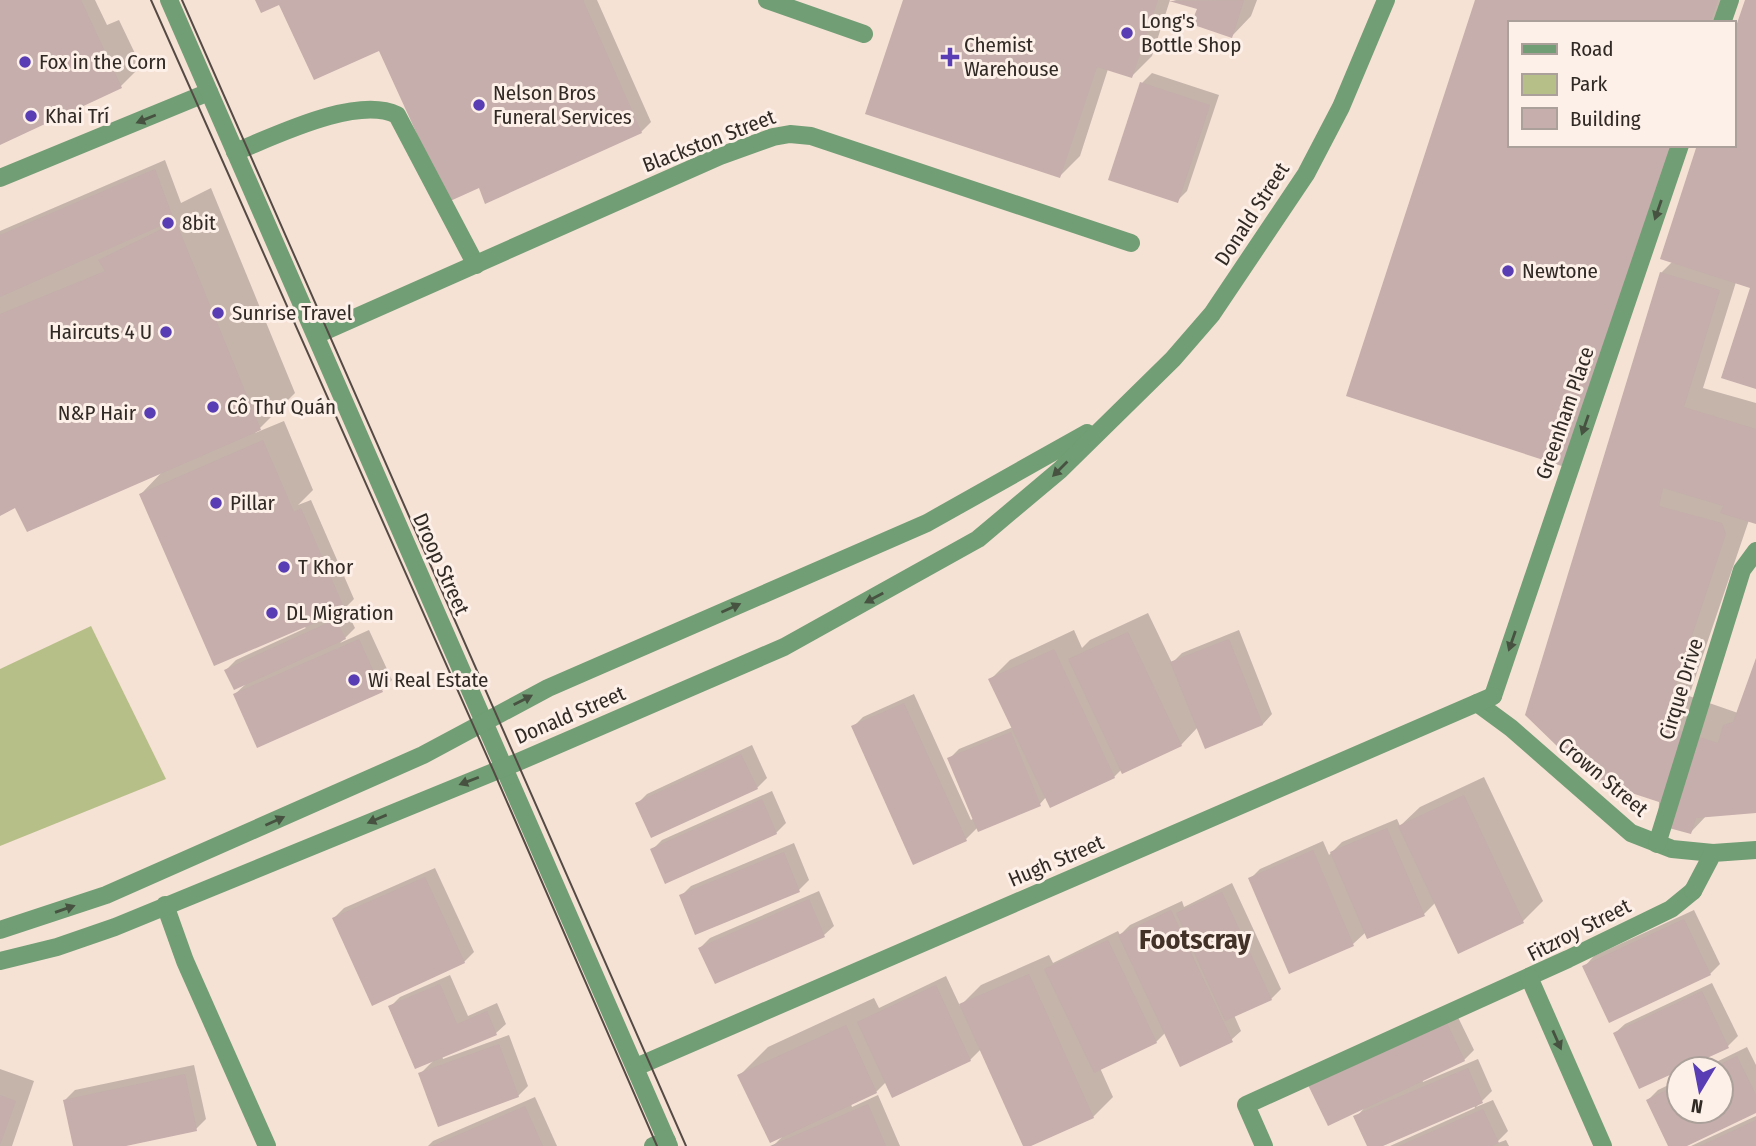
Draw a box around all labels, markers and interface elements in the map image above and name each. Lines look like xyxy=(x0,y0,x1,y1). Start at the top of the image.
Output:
place label: Long's Bottle Shop xyxy=(1141,8,1242,58)
legend xyxy=(1508,21,1735,147)
marker: Long's Bottle Shop xyxy=(1119,25,1135,41)
place label: Chemist Warehouse xyxy=(964,32,1059,82)
text: Road xyxy=(1570,36,1614,62)
place label: Fox in the Corn xyxy=(39,49,167,75)
marker: Chemist Warehouse xyxy=(942,49,958,65)
marker: Fox in the Corn xyxy=(17,54,33,70)
text: Park xyxy=(1570,71,1608,97)
place label: Nelson Bros Funeral Services xyxy=(493,80,632,130)
marker: Nelson Bros Funeral Services xyxy=(471,97,487,113)
place label: Khai Trí xyxy=(45,103,109,129)
street label: Blackston Street xyxy=(639,104,779,178)
text: Building xyxy=(1570,106,1641,132)
marker: Khai Trí xyxy=(23,108,39,124)
one-way arrow xyxy=(136,113,157,124)
street label: Donald Street xyxy=(1209,157,1295,270)
one-way arrow xyxy=(1652,199,1663,220)
place label: 8bit xyxy=(182,210,216,236)
marker: 8bit xyxy=(160,215,176,231)
place label: Newtone xyxy=(1522,258,1598,284)
marker: Newtone xyxy=(1500,263,1516,279)
place label: Sunrise Travel xyxy=(232,300,353,326)
marker: Sunrise Travel xyxy=(210,305,226,321)
place label: Haircuts 4 U xyxy=(49,319,152,345)
marker: Haircuts 4 U xyxy=(158,324,174,340)
street label: Greenham Place xyxy=(1530,343,1600,483)
place label: Cô Thư Quán xyxy=(227,394,336,420)
marker: Cô Thư Quán xyxy=(205,399,221,415)
place label: N&P Hair xyxy=(58,400,137,426)
marker: N&P Hair xyxy=(142,405,158,421)
one-way arrow xyxy=(1579,415,1590,436)
one-way arrow xyxy=(1052,461,1069,477)
place label: Pillar xyxy=(230,490,276,516)
marker: Pillar xyxy=(208,495,224,511)
street label: Droop Street xyxy=(407,509,475,619)
place label: T Khor xyxy=(298,554,354,580)
marker: T Khor xyxy=(276,559,292,575)
one-way arrow xyxy=(863,591,883,603)
place label: DL Migration xyxy=(286,600,394,626)
one-way arrow xyxy=(721,602,741,614)
marker: DL Migration xyxy=(264,605,280,621)
one-way arrow xyxy=(1506,630,1517,651)
street label: Cirque Drive xyxy=(1653,635,1709,743)
place label: Wi Real Estate xyxy=(368,667,488,693)
marker: Wi Real Estate xyxy=(346,672,362,688)
street label: Donald Street xyxy=(511,680,629,750)
one-way arrow xyxy=(513,695,533,706)
street label: Crown Street xyxy=(1553,732,1653,822)
one-way arrow xyxy=(458,776,479,787)
one-way arrow xyxy=(367,813,387,825)
one-way arrow xyxy=(264,815,285,826)
street label: Hugh Street xyxy=(1004,829,1108,893)
street label: Fitzroy Street xyxy=(1523,893,1635,967)
one-way arrow xyxy=(55,904,76,914)
district label: Footscray xyxy=(1139,923,1252,956)
one-way arrow xyxy=(1551,1030,1563,1050)
north arrow xyxy=(1665,1055,1735,1125)
text: N xyxy=(1690,1094,1705,1119)

